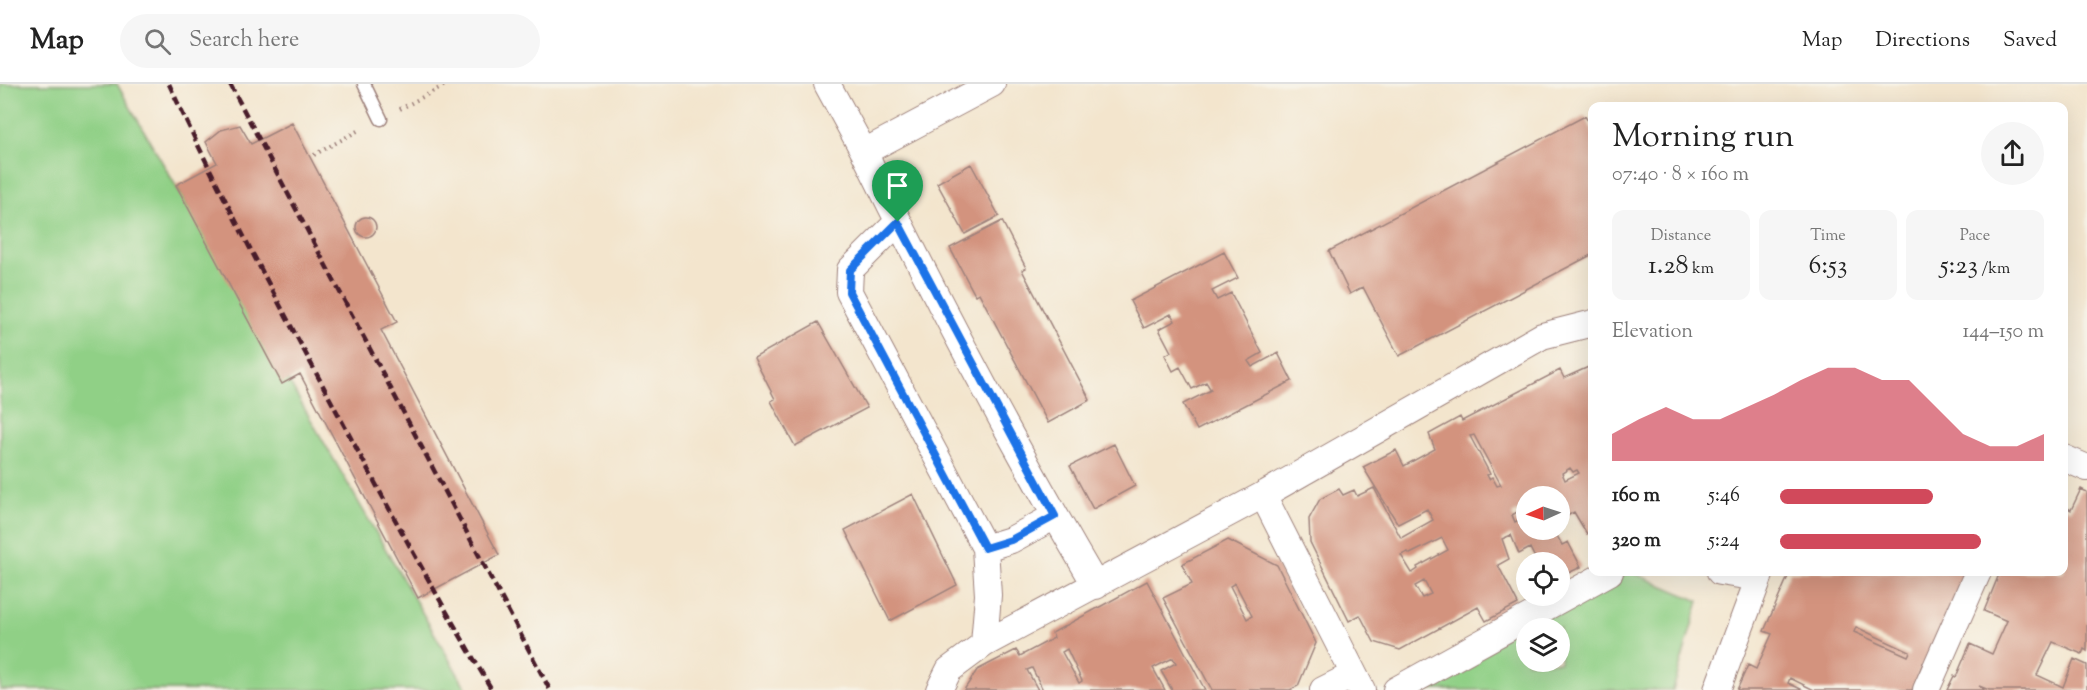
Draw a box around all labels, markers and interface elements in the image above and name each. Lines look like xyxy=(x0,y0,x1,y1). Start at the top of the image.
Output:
search box xyxy=(120,14,540,68)
text: Map xyxy=(30,21,84,61)
icon: search xyxy=(141,25,174,58)
text: Search here xyxy=(189,25,299,57)
text: Map xyxy=(1802,26,1842,56)
text: Directions xyxy=(1875,26,1970,56)
text: Saved xyxy=(2003,26,2057,56)
text: Morning run xyxy=(1612,114,1794,162)
button: share xyxy=(1981,122,2044,185)
pin xyxy=(872,160,923,222)
text: 07:40 · 8 × 160 m xyxy=(1612,161,1749,190)
icon: arrive xyxy=(881,169,914,202)
text: Distance xyxy=(1651,225,1711,248)
text: Time xyxy=(1810,225,1846,248)
text: Pace xyxy=(1960,225,1990,248)
text: 1.28 xyxy=(1648,248,1689,285)
text: 6:53 xyxy=(1809,248,1847,285)
text: 5:23 xyxy=(1940,248,1978,285)
text: km xyxy=(1689,258,1714,281)
text: /km xyxy=(1978,258,2010,281)
text: Elevation xyxy=(1612,318,1693,347)
text: 144–150 m xyxy=(1962,318,2044,347)
text: 160 m xyxy=(1612,482,1660,511)
text: 5:46 xyxy=(1708,482,1740,511)
north arrow xyxy=(1516,486,1570,540)
map controls xyxy=(1516,486,1570,672)
text: 320 m xyxy=(1612,527,1661,556)
text: 5:24 xyxy=(1708,527,1739,556)
button: locate xyxy=(1516,552,1570,606)
button: layers xyxy=(1516,618,1570,672)

